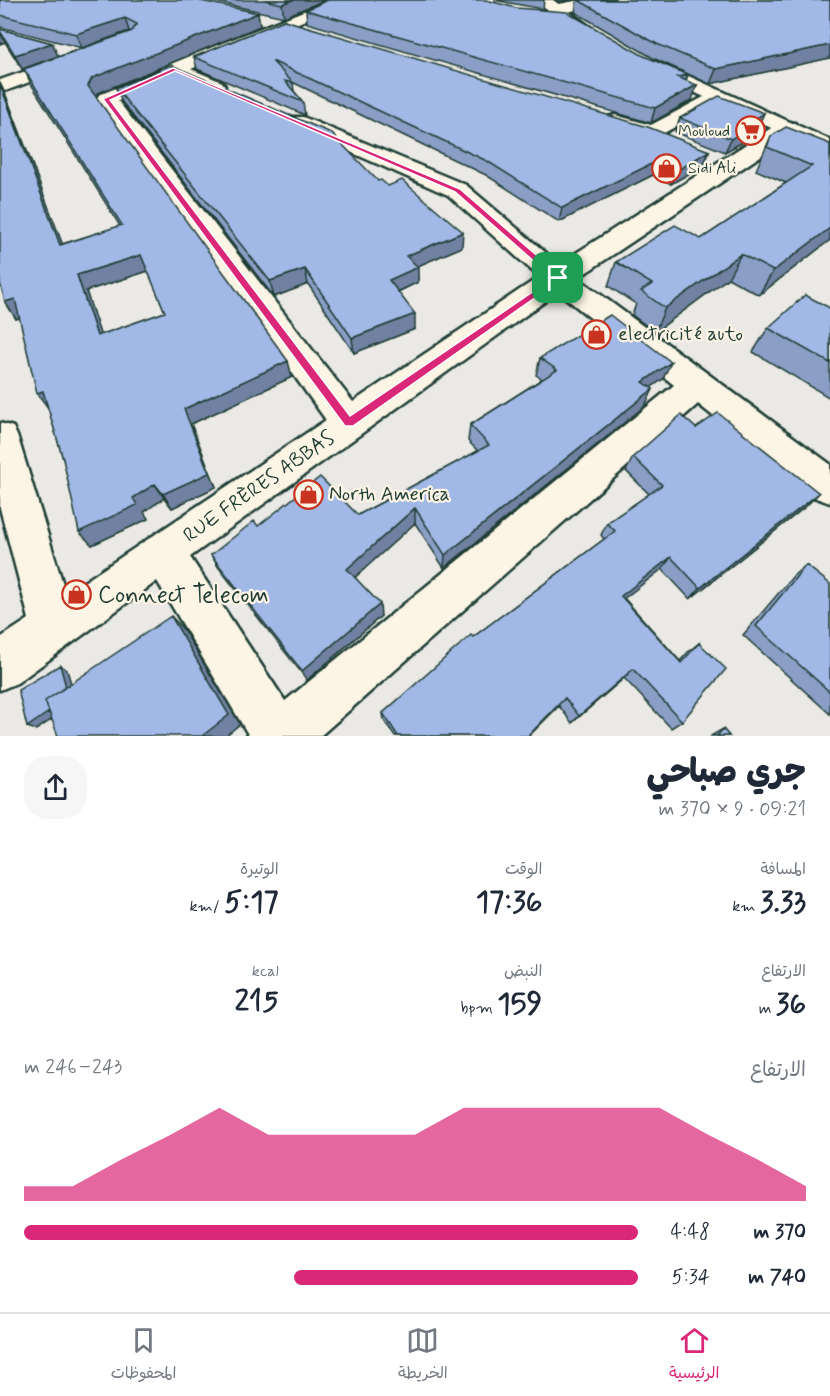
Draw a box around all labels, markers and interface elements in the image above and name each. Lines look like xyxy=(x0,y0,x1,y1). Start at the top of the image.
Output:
supermarket icon: Mouloud xyxy=(735,115,767,147)
place label: Mouloud xyxy=(678,121,730,142)
shop icon: Sidi Ali xyxy=(651,152,683,184)
place label: Sidi Ali xyxy=(688,158,736,179)
pin xyxy=(532,252,583,303)
icon: arrive xyxy=(541,261,574,294)
shop icon: electricité auto xyxy=(581,318,613,350)
place label: electricité auto xyxy=(618,321,743,348)
street label: RUE FRÈRES ABBAS xyxy=(178,425,340,549)
shop icon: North America xyxy=(292,478,324,510)
place label: North America xyxy=(329,481,450,508)
shop icon: Connect Telecom xyxy=(61,579,93,611)
place label: Connect Telecom xyxy=(98,580,269,611)
text: جري صباحي xyxy=(647,751,806,795)
button: share xyxy=(24,756,87,819)
text: 09:21 · 9 × 370 m xyxy=(658,796,806,823)
text: الوتيرة xyxy=(240,859,279,880)
text: الوقت xyxy=(505,859,542,880)
text: المسافة xyxy=(760,859,806,880)
text: 5:17 xyxy=(224,883,279,922)
text: 17:36 xyxy=(476,883,542,922)
text: 3.33 xyxy=(760,883,806,922)
text: /km xyxy=(190,896,224,917)
text: km xyxy=(732,896,760,917)
text: kcal xyxy=(252,961,279,982)
text: النبض xyxy=(504,961,542,982)
text: الارتفاع xyxy=(761,961,806,982)
text: 215 xyxy=(234,982,279,1021)
text: 159 xyxy=(497,985,542,1024)
text: 36 xyxy=(776,985,806,1024)
text: bpm xyxy=(461,998,497,1019)
text: m xyxy=(759,998,776,1019)
text: 243–246 m xyxy=(24,1054,122,1081)
text: الارتفاع xyxy=(750,1057,806,1084)
text: 4:48 xyxy=(670,1219,710,1246)
text: 370 m xyxy=(754,1219,806,1246)
text: 5:34 xyxy=(671,1264,710,1291)
text: 740 m xyxy=(748,1264,806,1291)
tab: المحفوظات xyxy=(111,1324,177,1387)
tab: الخريطة xyxy=(398,1324,448,1387)
tab: الرئيسية xyxy=(669,1324,719,1387)

